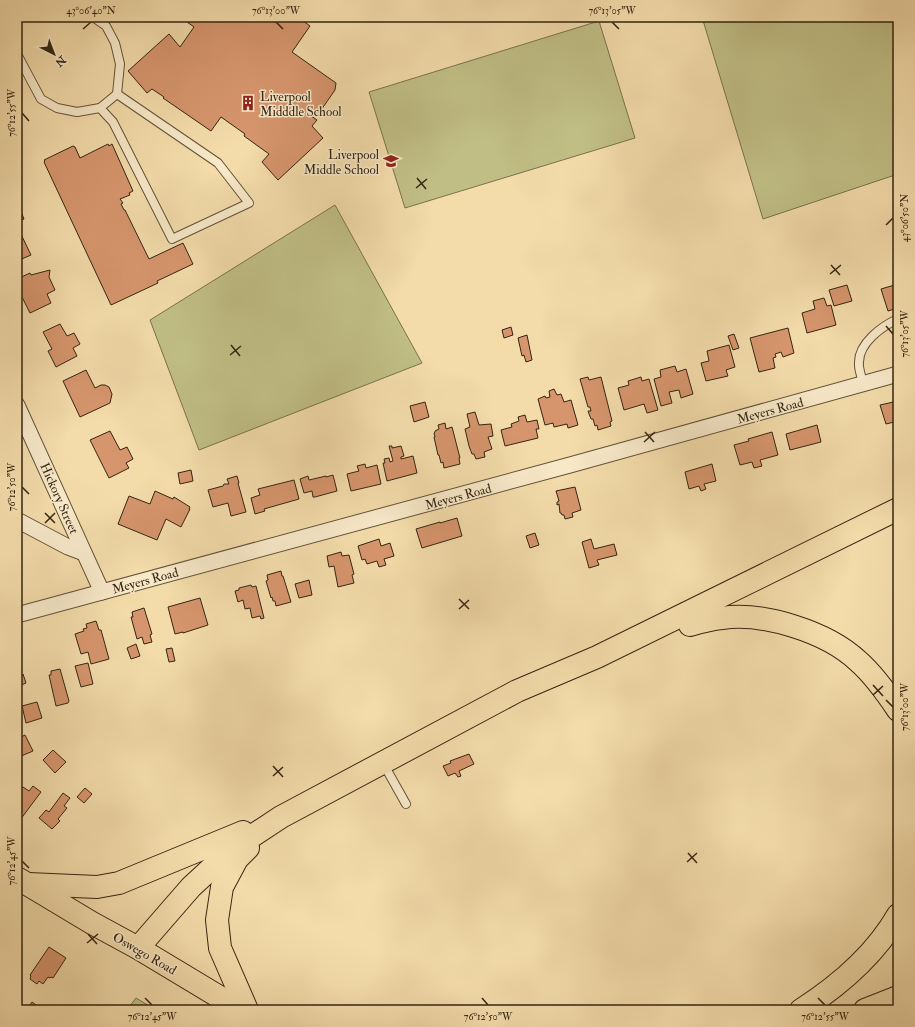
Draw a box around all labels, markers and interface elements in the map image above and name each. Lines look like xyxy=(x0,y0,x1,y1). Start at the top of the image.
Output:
text: 43°06'40"N xyxy=(66,5,116,17)
text: 76°13'00"W xyxy=(252,5,301,17)
text: 76°13'05"W xyxy=(588,5,636,17)
north arrow xyxy=(34,34,74,74)
text: N xyxy=(51,52,69,70)
text: 76°12'55"W xyxy=(6,88,18,137)
place label: Liverpool Midddle School xyxy=(260,89,342,120)
building icon: Liverpool Midddle School xyxy=(239,94,257,112)
place label: Liverpool Middle School xyxy=(304,147,380,178)
school or university icon: Liverpool Middle School xyxy=(382,152,400,170)
text: 43°06'50"N xyxy=(899,194,911,242)
text: 76°13'05"W xyxy=(899,310,911,358)
street label: Meyers Road xyxy=(735,394,806,428)
street label: Hickory Street xyxy=(35,460,82,537)
text: 76°12'50"W xyxy=(6,462,18,511)
street label: Meyers Road xyxy=(423,480,494,514)
street label: Meyers Road xyxy=(110,564,181,598)
text: 76°13'00"W xyxy=(899,682,911,731)
text: 76°12'45"W xyxy=(6,836,18,885)
street label: Oswego Road xyxy=(110,929,180,979)
text: 76°12'45"W xyxy=(128,1011,177,1023)
text: 76°12'50"W xyxy=(464,1011,513,1023)
text: 76°12'55"W xyxy=(801,1011,850,1023)

